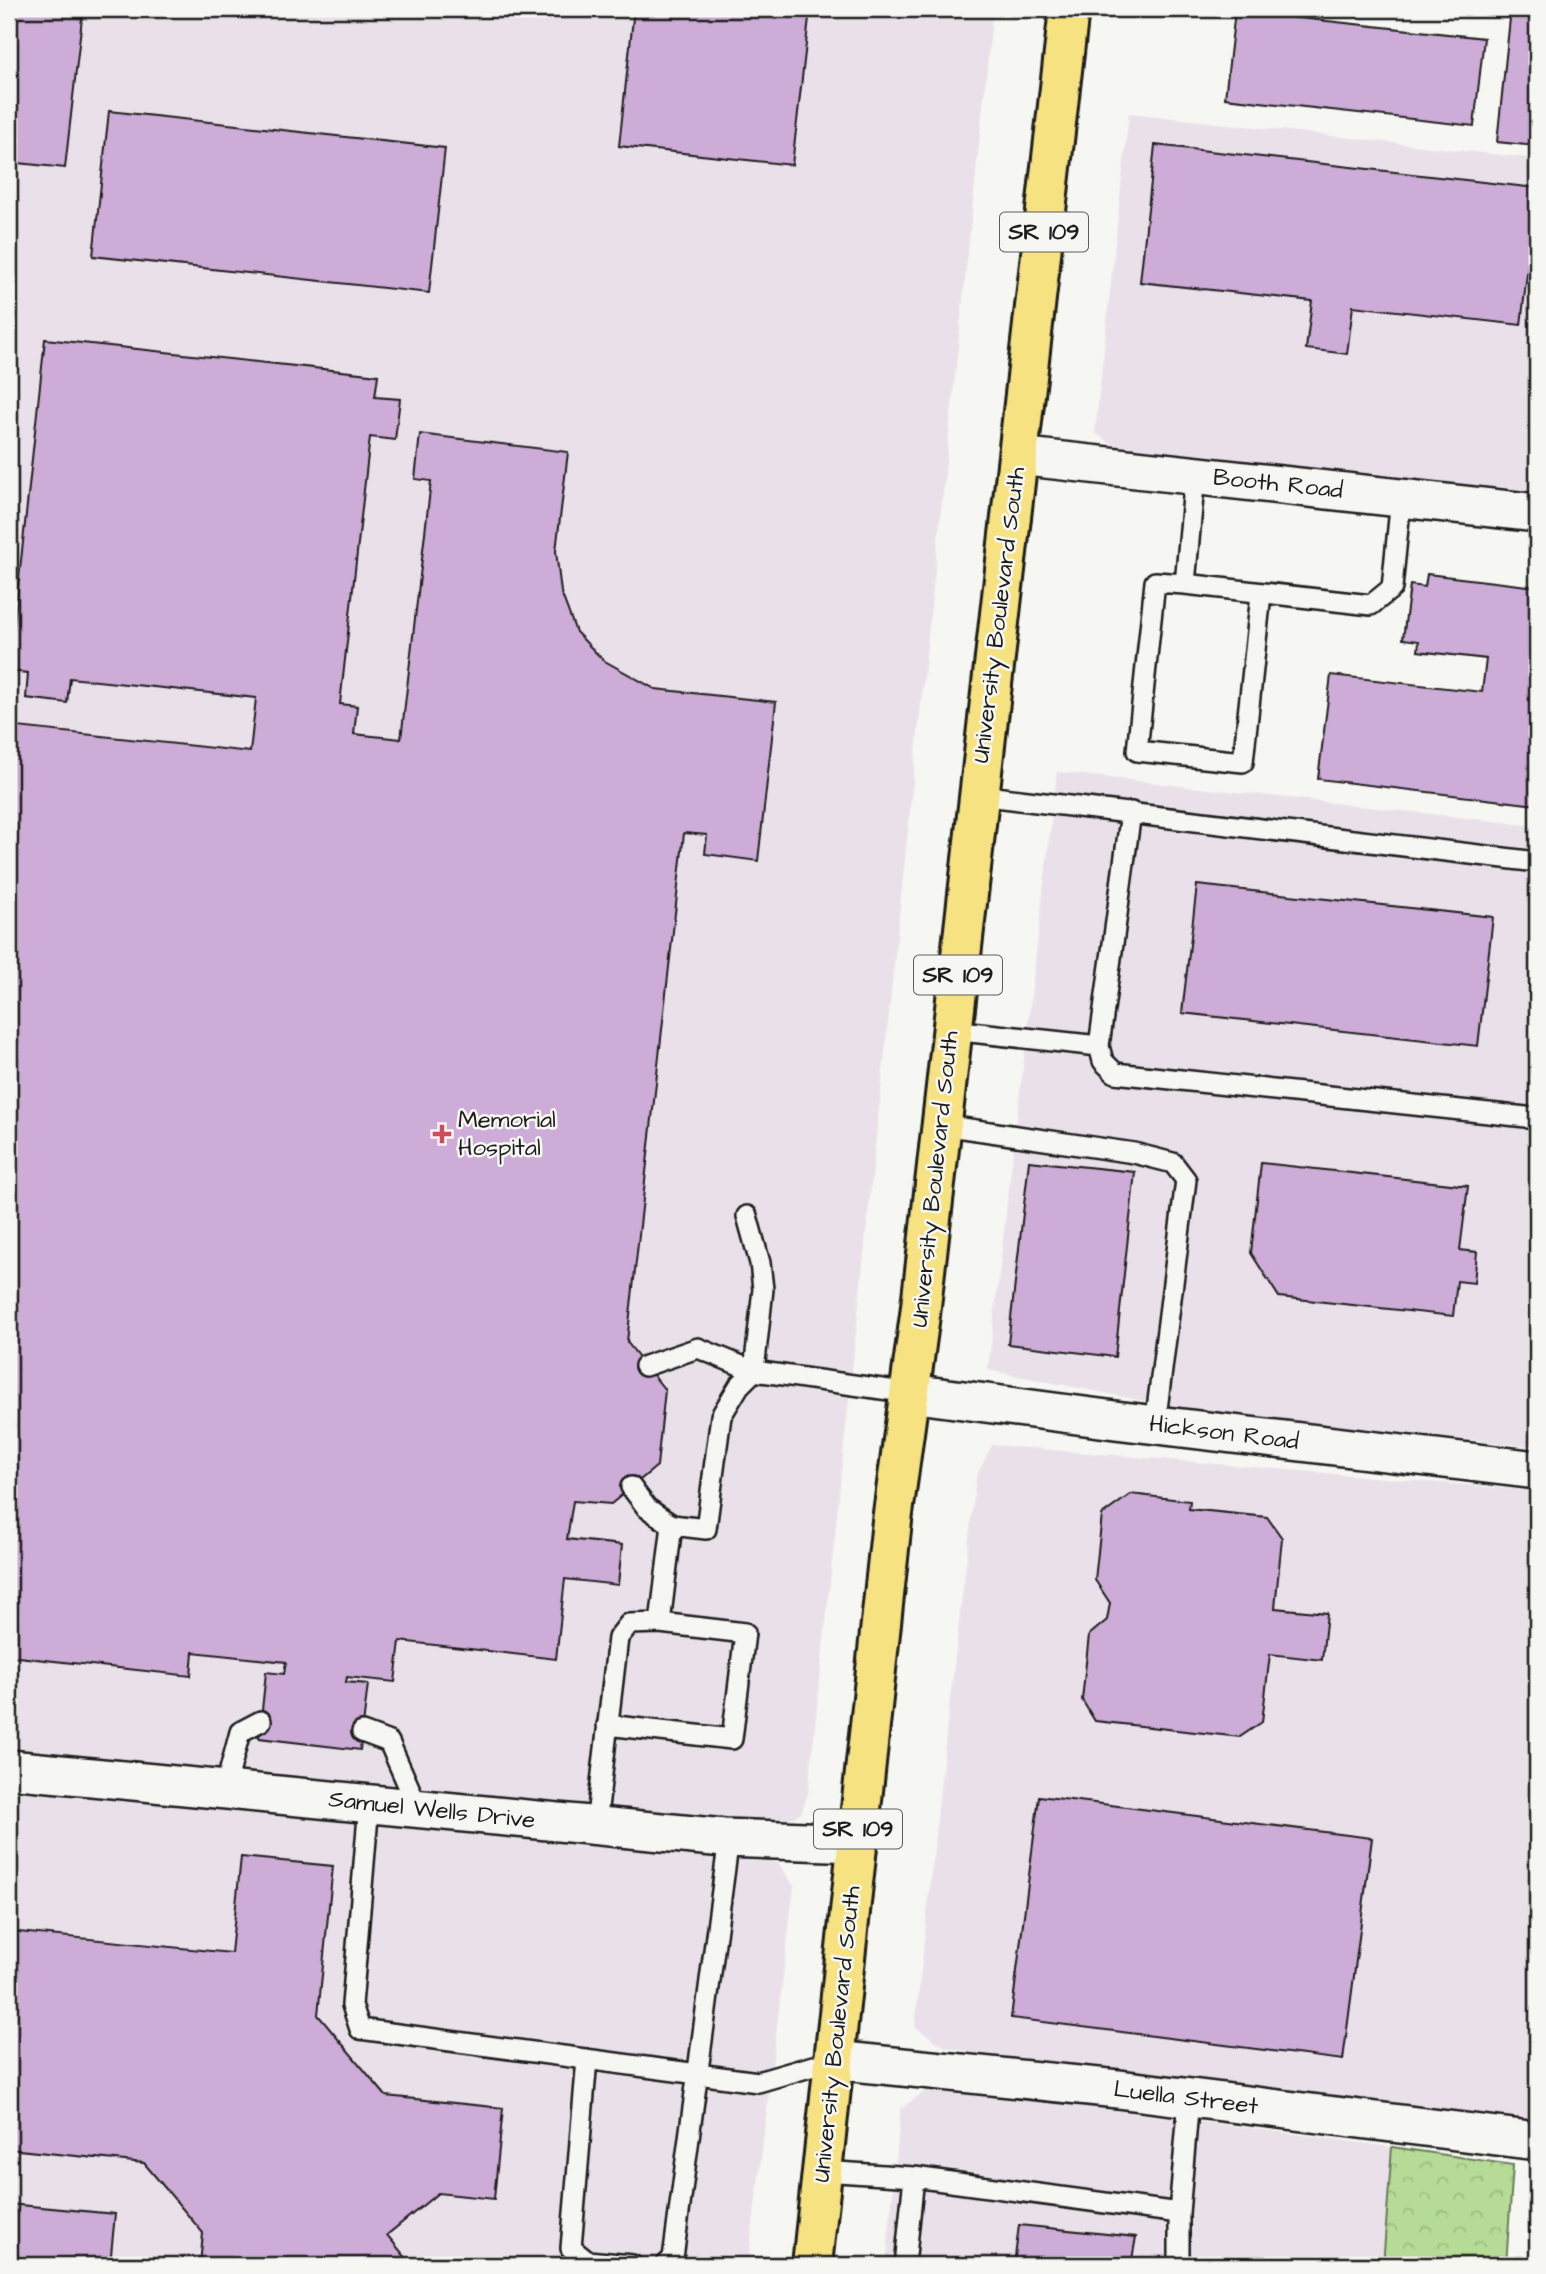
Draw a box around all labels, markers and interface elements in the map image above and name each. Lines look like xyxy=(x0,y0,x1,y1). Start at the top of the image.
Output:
road number: SR 109 xyxy=(1000,213,1088,252)
street label: Booth Road xyxy=(1211,460,1345,508)
street label: University Boulevard South xyxy=(964,465,1035,765)
road number: SR 109 xyxy=(914,956,1002,994)
street label: University Boulevard South xyxy=(903,1029,968,1329)
place label: Memorial Hospital xyxy=(458,1103,556,1165)
marker: Memorial Hospital xyxy=(432,1124,452,1144)
street label: Hickson Road xyxy=(1147,1407,1301,1459)
street label: Samuel Wells Drive xyxy=(327,1782,537,1838)
road number: SR 109 xyxy=(814,1810,902,1848)
street label: University Boulevard South xyxy=(805,1884,870,2184)
street label: Luella Street xyxy=(1112,2072,1260,2124)

